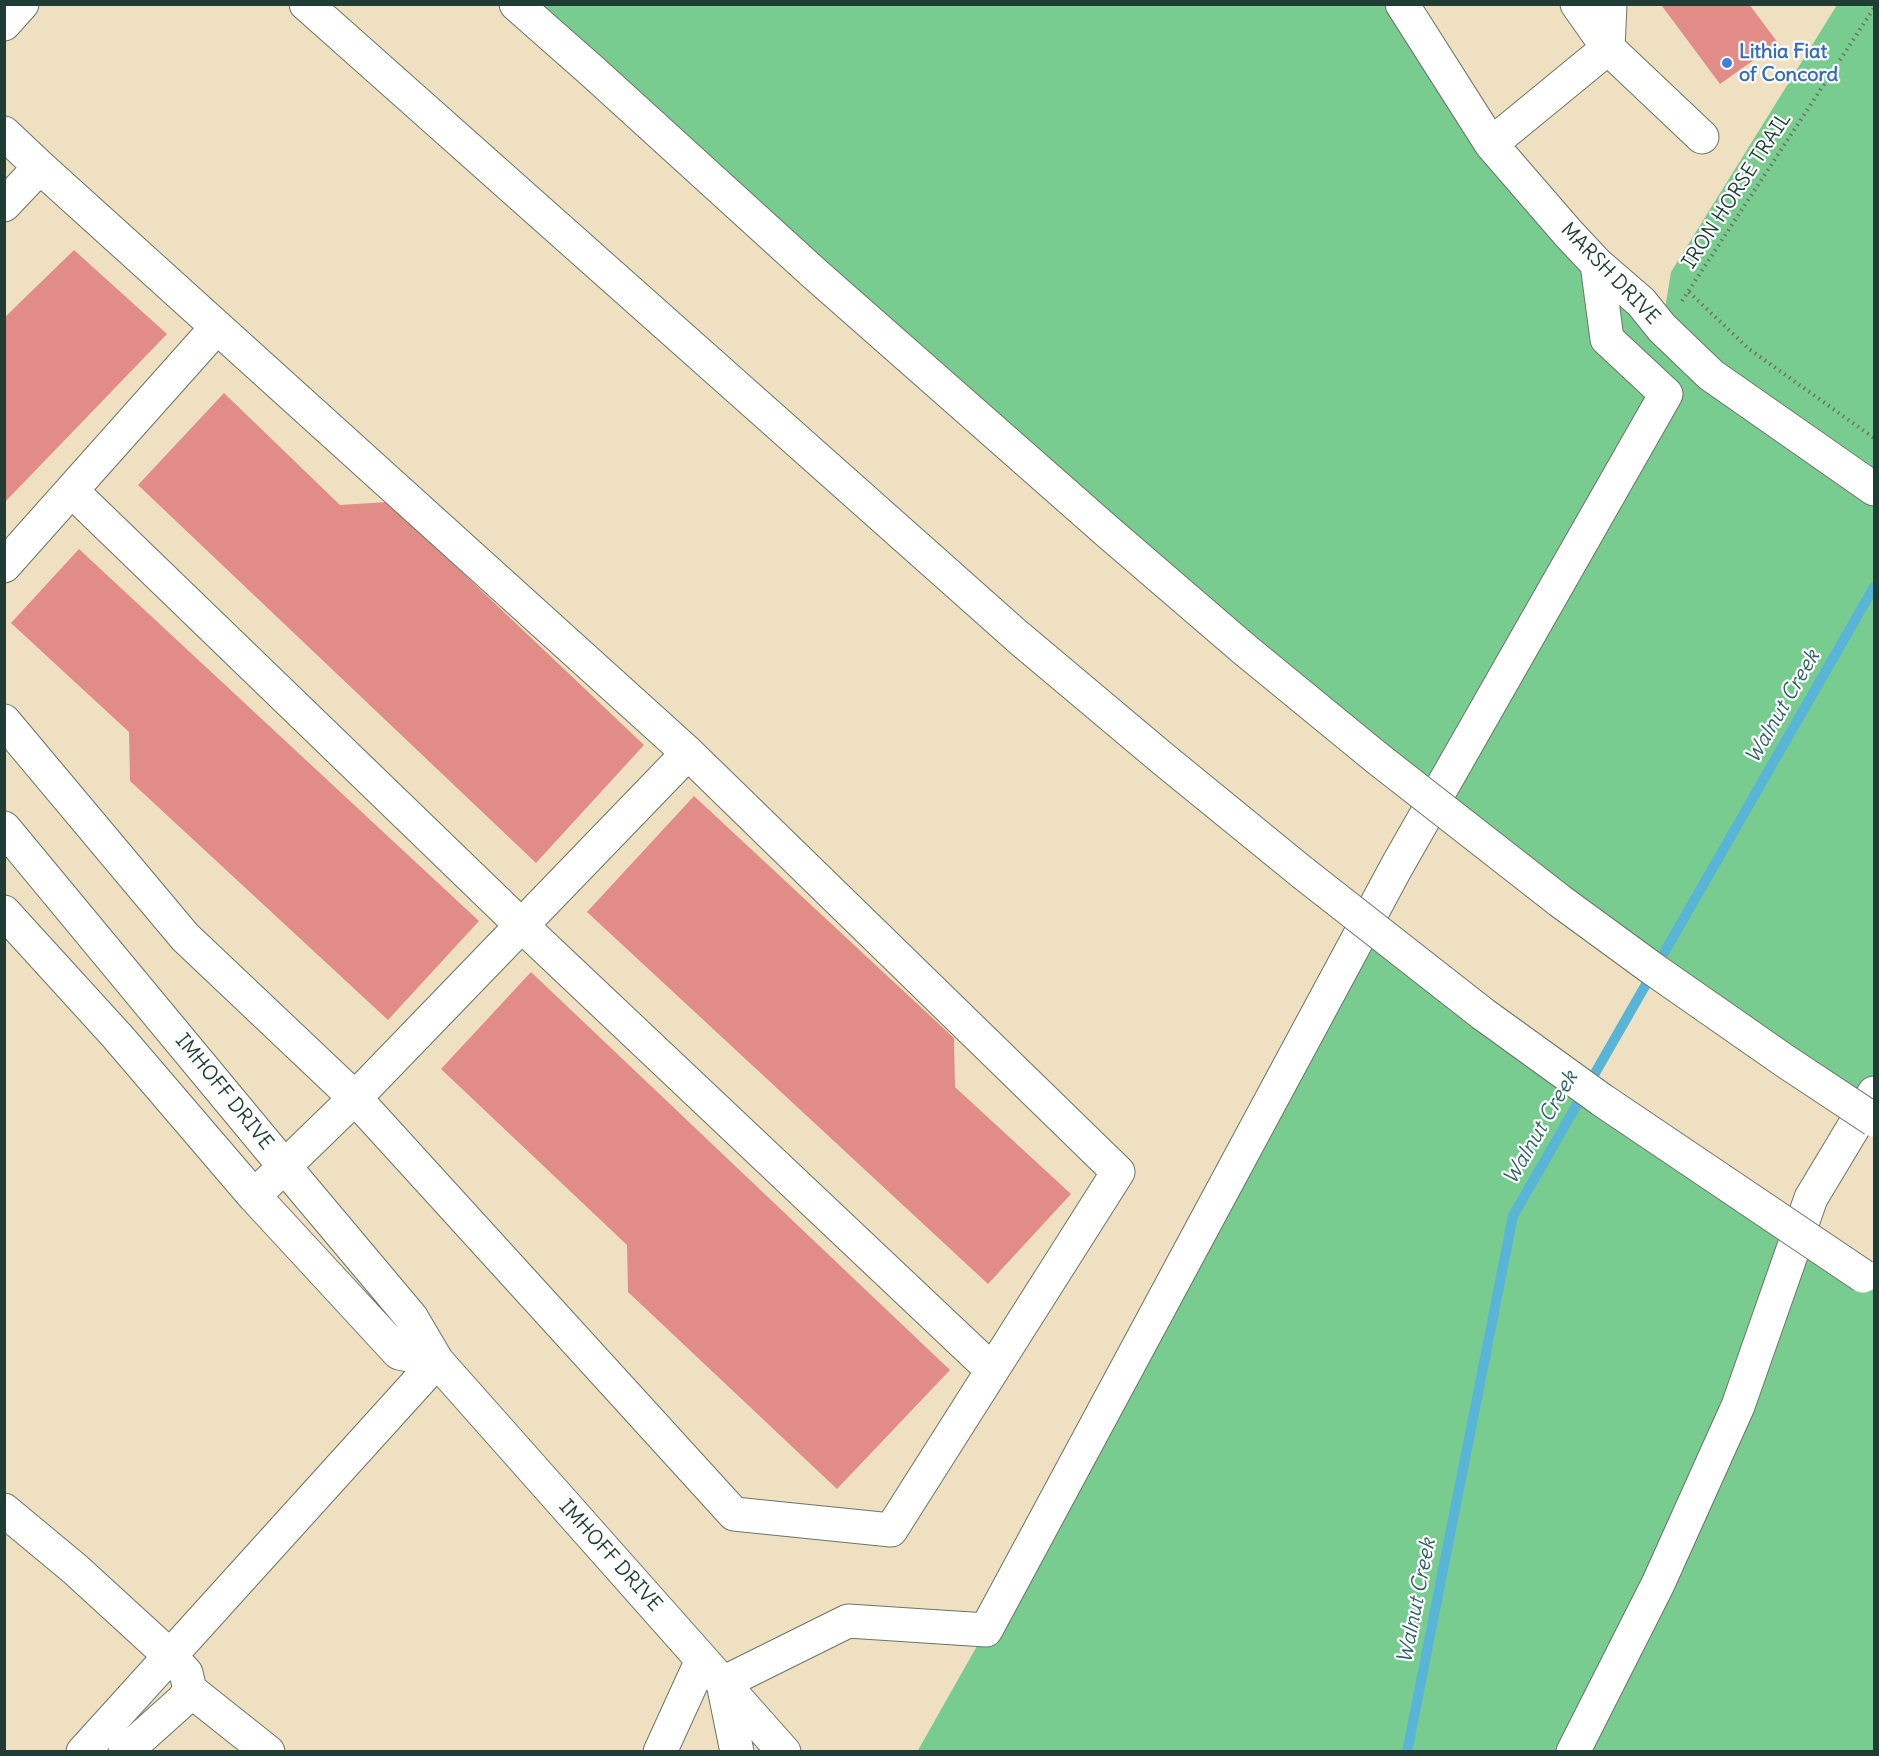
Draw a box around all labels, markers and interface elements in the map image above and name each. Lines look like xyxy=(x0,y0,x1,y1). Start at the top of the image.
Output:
place label: Lithia Fiat of Concord xyxy=(1739,40,1838,87)
marker: Lithia Fiat of Concord xyxy=(1720,56,1734,70)
street label: IRON HORSE TRAIL xyxy=(1678,108,1796,274)
street label: MARSH DRIVE xyxy=(1556,218,1664,330)
water label: Walnut Creek xyxy=(1740,646,1826,768)
street label: IMHOFF DRIVE xyxy=(170,1029,278,1155)
water label: Walnut Creek xyxy=(1498,1067,1584,1189)
street label: IMHOFF DRIVE xyxy=(554,1495,666,1617)
water label: Walnut Creek xyxy=(1393,1537,1441,1665)

